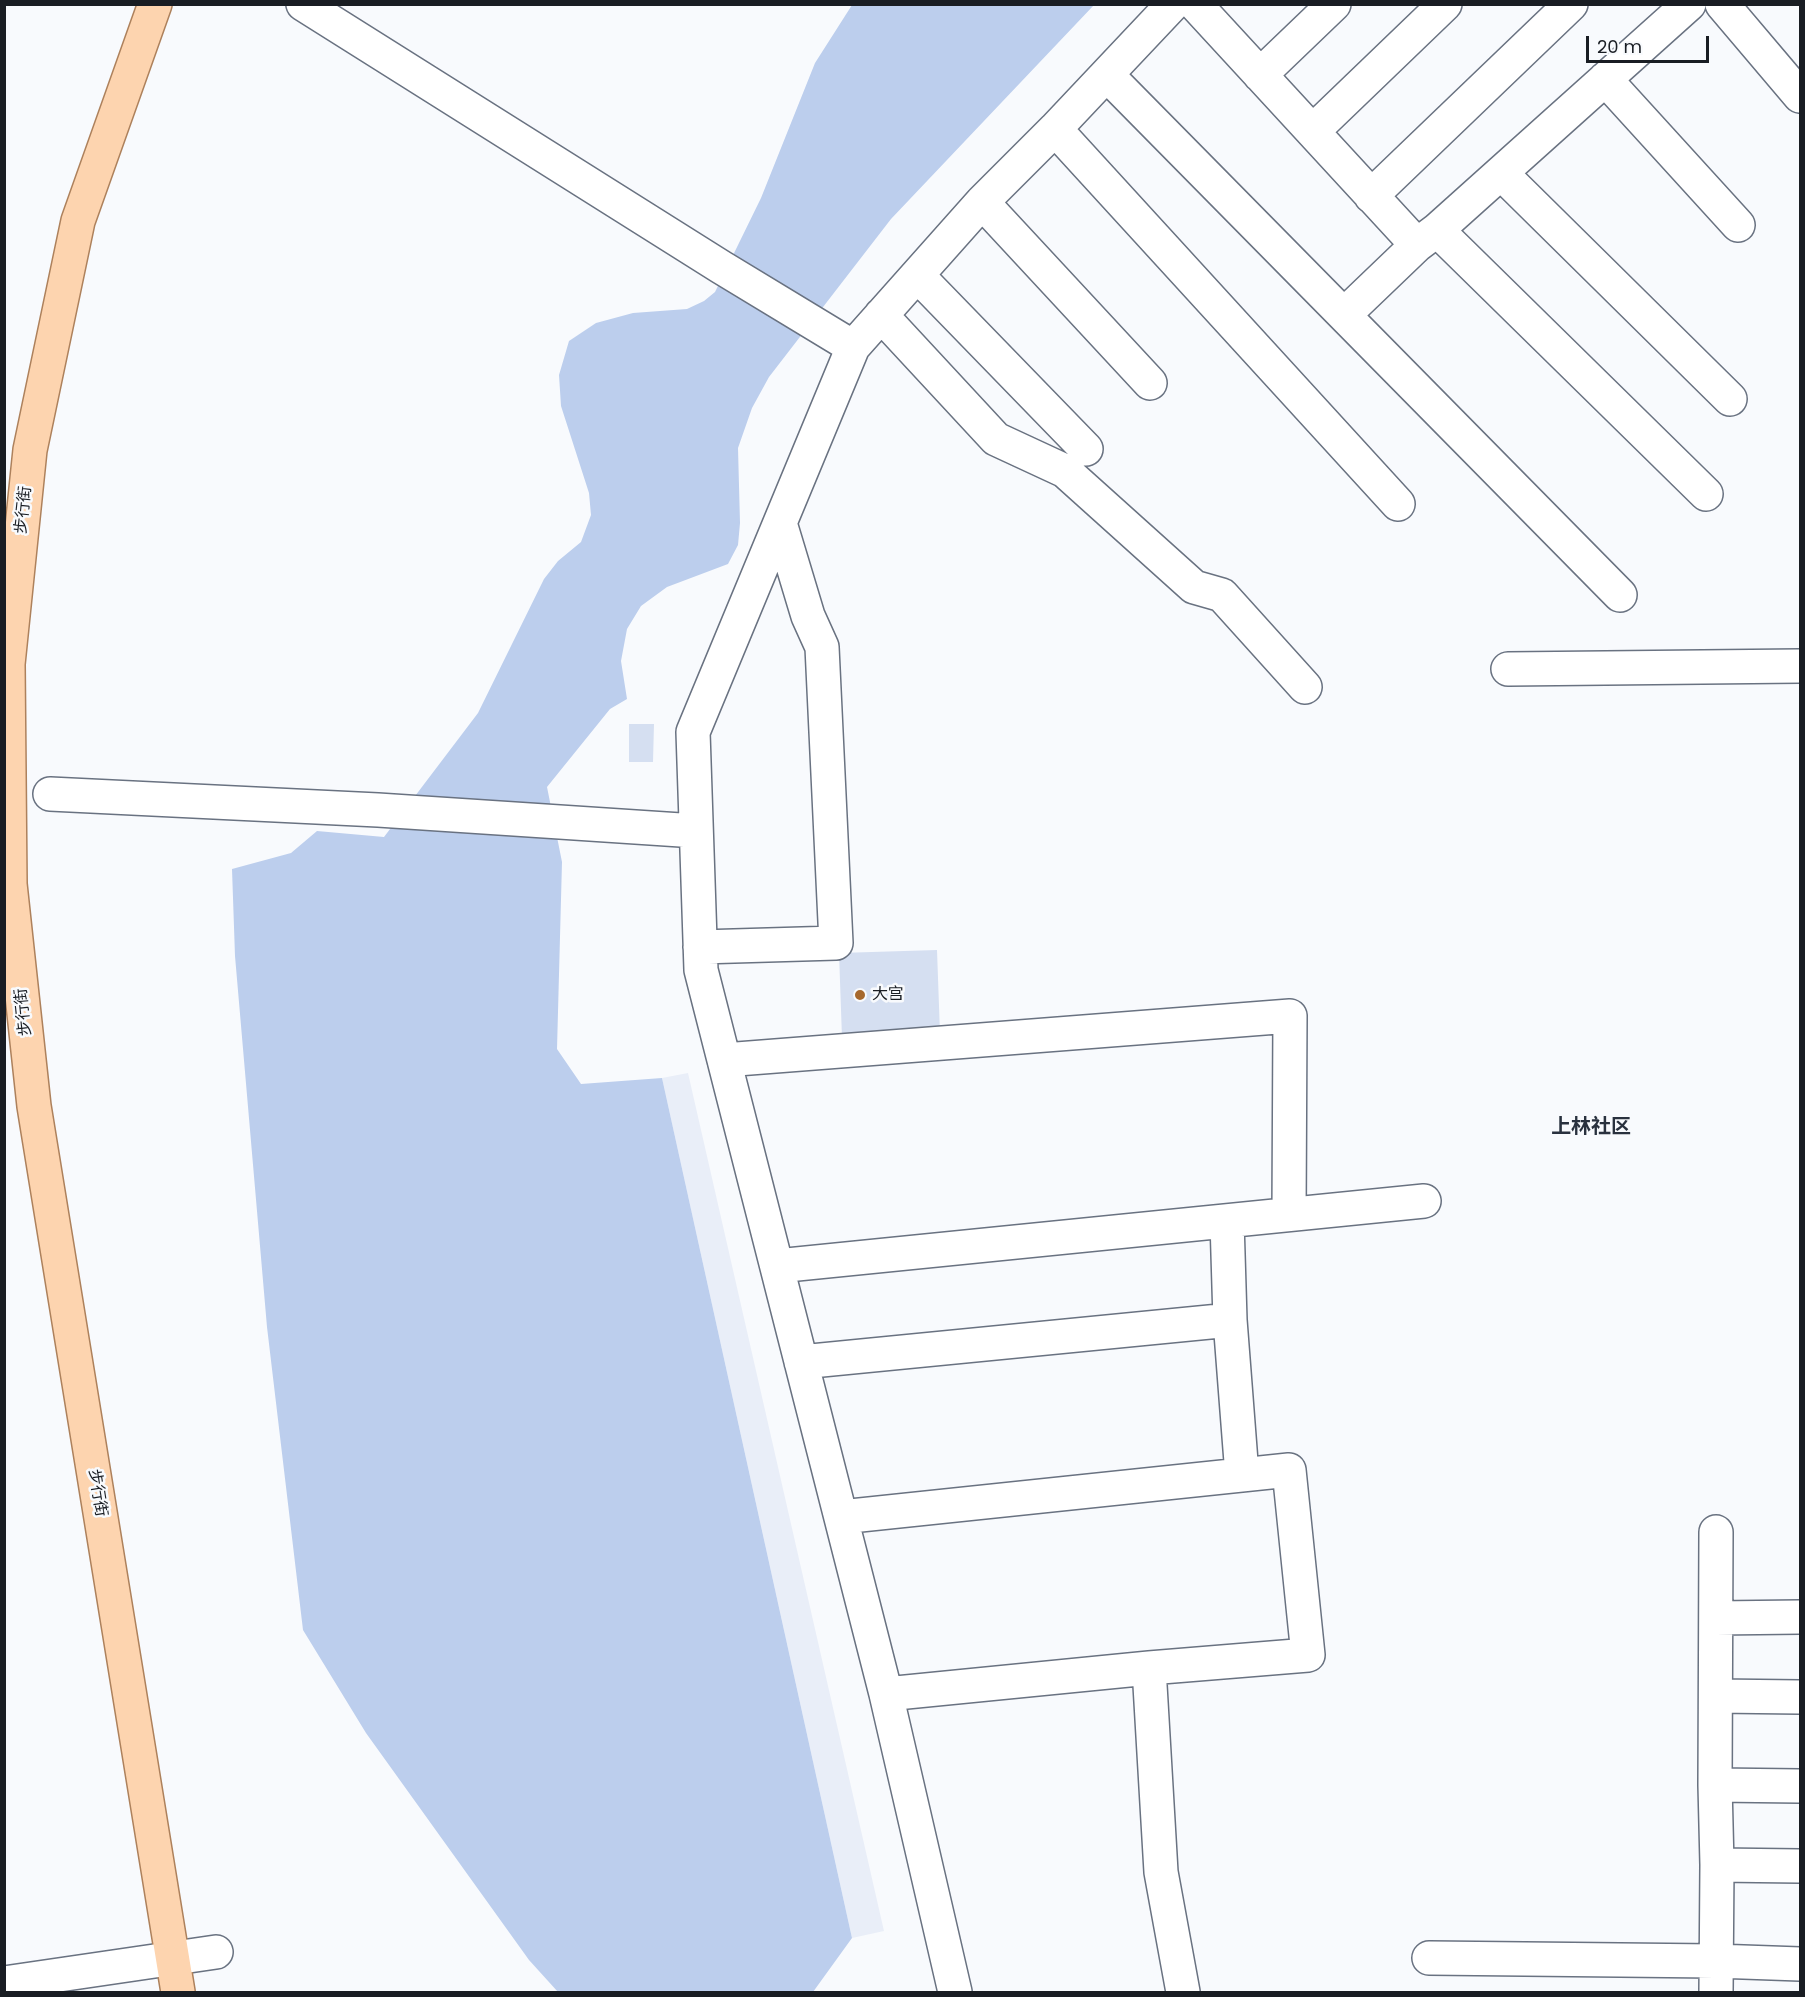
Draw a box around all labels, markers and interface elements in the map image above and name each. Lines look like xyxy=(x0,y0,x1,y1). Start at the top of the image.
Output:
scale bar xyxy=(1589,24,1712,62)
text: 20 m xyxy=(1597,34,1642,59)
street label: 步行街 xyxy=(12,485,36,535)
place label: 大宫 xyxy=(872,985,904,1005)
street label: 步行街 xyxy=(12,987,36,1037)
marker: 大宫 xyxy=(853,988,867,1002)
district label: 上林社区 xyxy=(1551,1116,1631,1140)
street label: 步行街 xyxy=(84,1468,110,1518)

